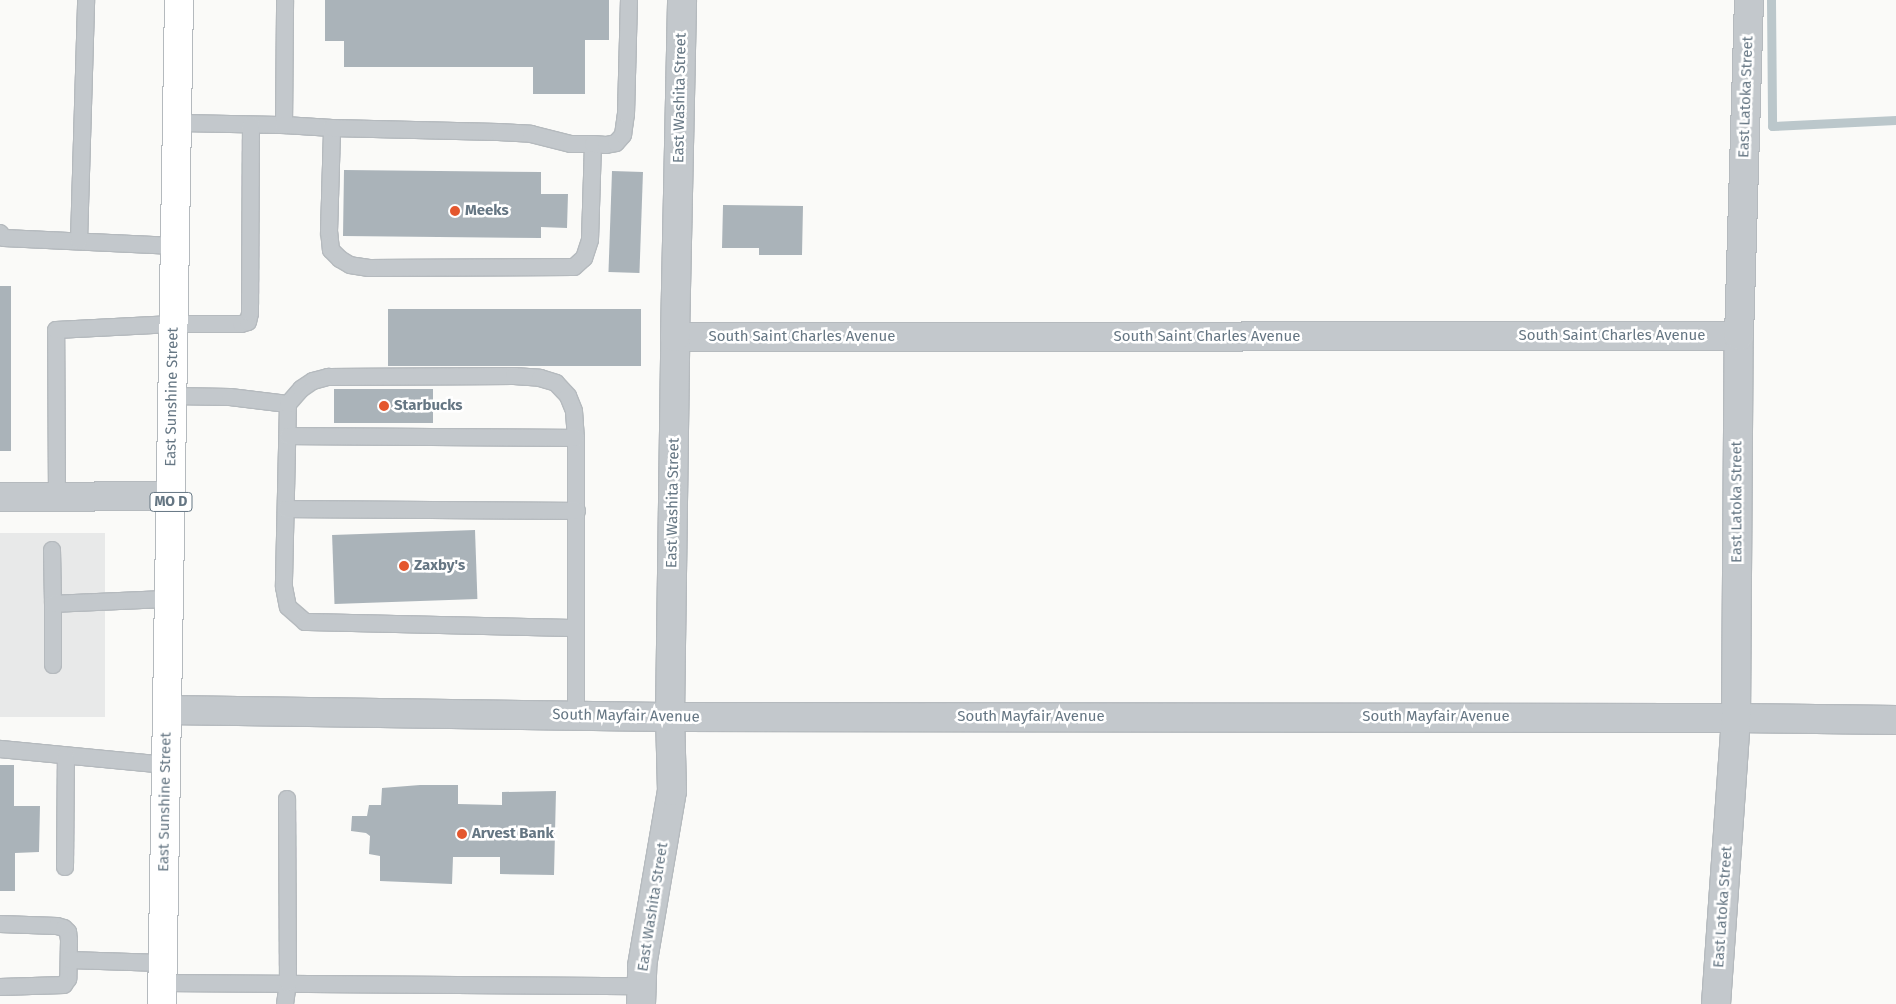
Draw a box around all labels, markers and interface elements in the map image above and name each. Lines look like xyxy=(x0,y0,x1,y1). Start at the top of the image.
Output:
street label: East Washita Street xyxy=(670,33,690,163)
street label: East Latoka Street xyxy=(1735,36,1757,158)
place label: Meeks xyxy=(465,202,509,220)
marker: Meeks xyxy=(449,205,461,217)
street label: East Sunshine Street xyxy=(162,327,182,467)
street label: South Saint Charles Avenue xyxy=(1519,327,1705,345)
street label: South Saint Charles Avenue xyxy=(709,328,895,346)
street label: South Saint Charles Avenue xyxy=(1114,328,1300,346)
place label: Starbucks xyxy=(394,397,463,415)
marker: Starbucks xyxy=(378,400,390,412)
street label: East Washita Street xyxy=(663,438,683,568)
street label: East Latoka Street xyxy=(1728,441,1746,563)
road number: MO D xyxy=(148,491,194,514)
place label: Zaxby's xyxy=(414,557,465,575)
marker: Zaxby's xyxy=(398,560,410,572)
street label: South Mayfair Avenue xyxy=(552,706,700,726)
street label: South Mayfair Avenue xyxy=(957,708,1105,726)
street label: South Mayfair Avenue xyxy=(1362,708,1510,726)
street label: East Sunshine Street xyxy=(155,732,175,872)
place label: Arvest Bank xyxy=(472,825,554,843)
marker: Arvest Bank xyxy=(456,828,468,840)
street label: East Washita Street xyxy=(634,841,672,973)
street label: East Latoka Street xyxy=(1710,846,1736,968)

